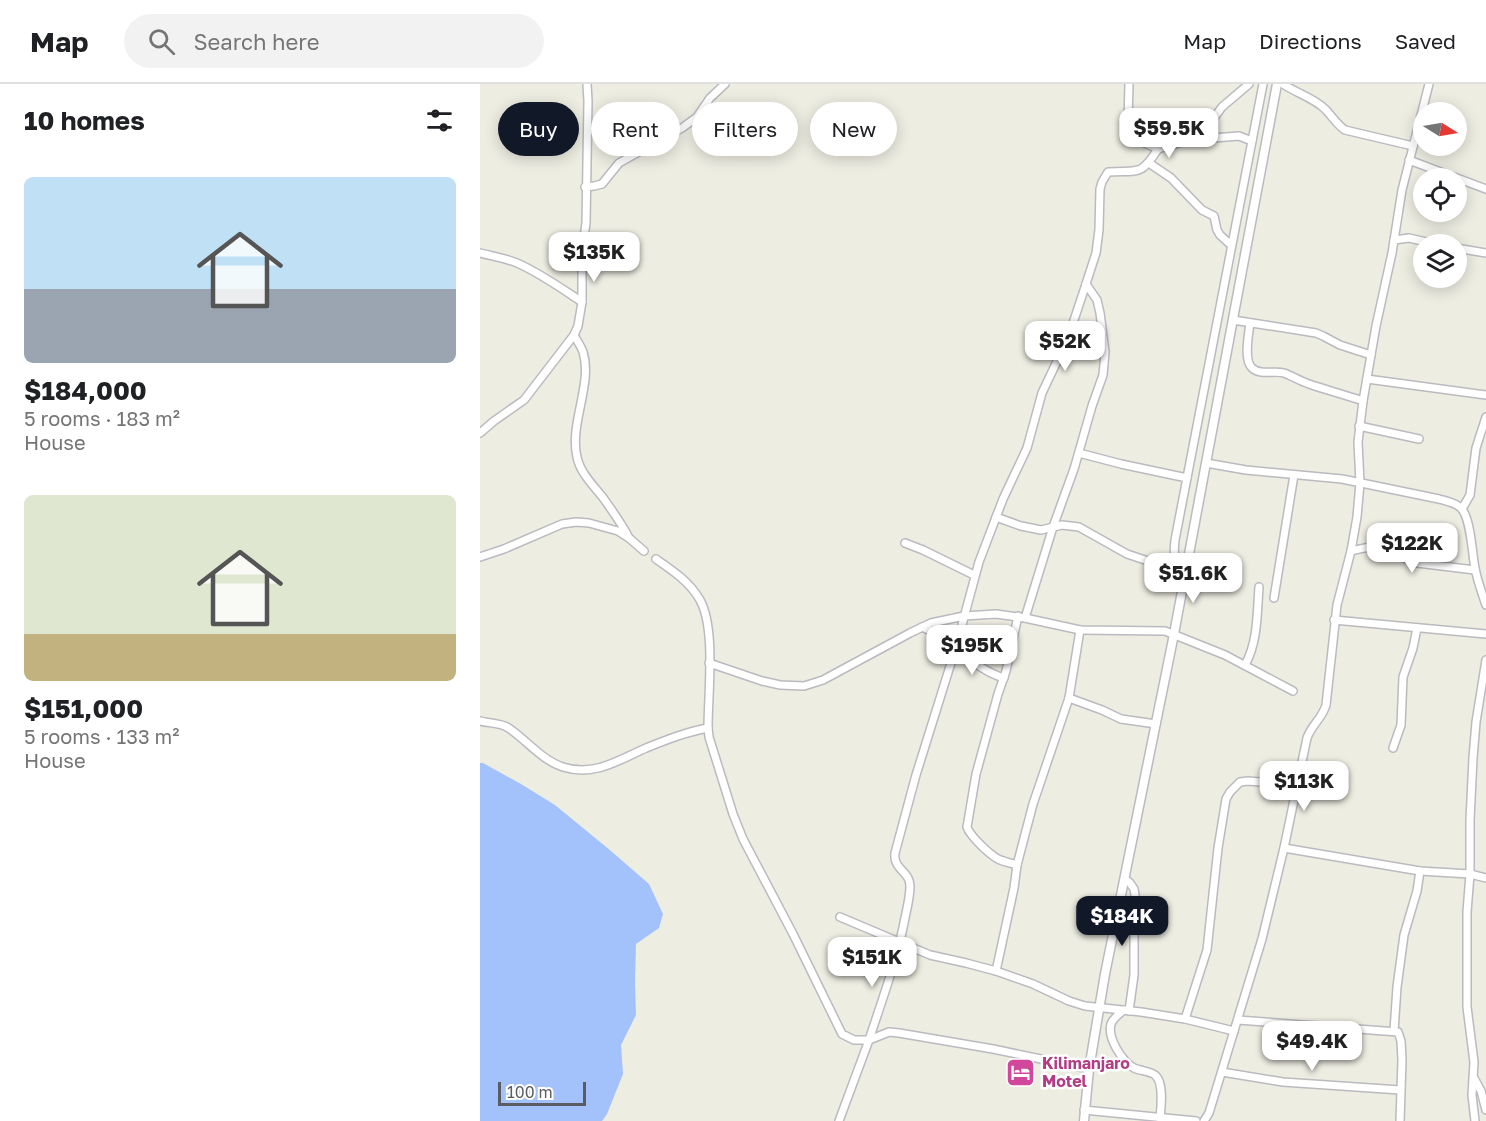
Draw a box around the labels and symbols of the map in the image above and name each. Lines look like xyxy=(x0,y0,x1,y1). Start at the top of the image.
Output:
north arrow xyxy=(1413,102,1467,156)
pin: $59.5K xyxy=(1120,108,1218,159)
pin: $135K xyxy=(552,232,636,283)
pin: $52K xyxy=(1029,321,1101,372)
pin: $122K xyxy=(1370,523,1454,574)
pin: $51.6K xyxy=(1144,553,1242,604)
pin: $195K xyxy=(930,625,1014,676)
pin: $113K xyxy=(1262,761,1346,812)
pin: $184K xyxy=(1080,896,1164,947)
pin: $151K xyxy=(830,937,914,988)
pin: $49.4K xyxy=(1263,1021,1361,1072)
place label: Kilimanjaro Motel xyxy=(1042,1053,1130,1091)
hotel icon: Kilimanjaro Motel xyxy=(1005,1056,1037,1088)
scale bar xyxy=(498,1079,586,1106)

